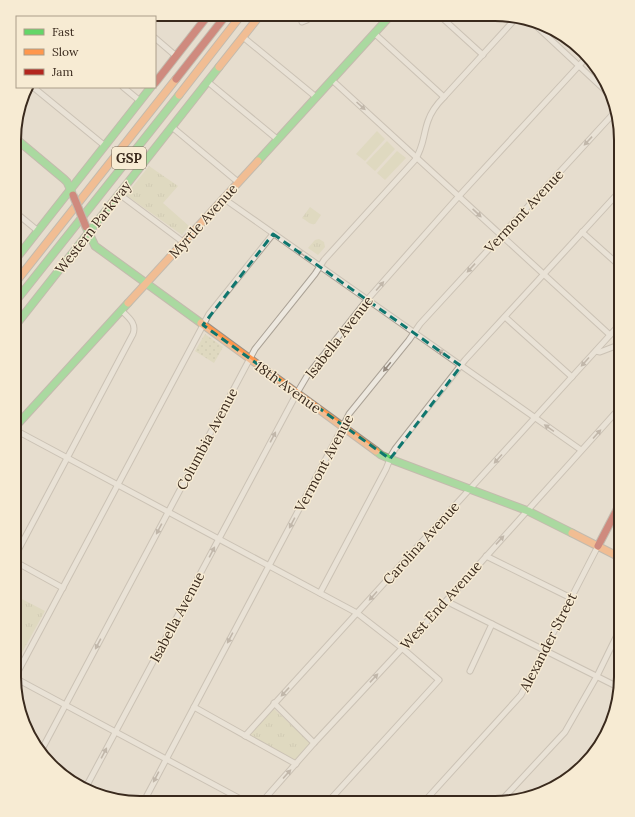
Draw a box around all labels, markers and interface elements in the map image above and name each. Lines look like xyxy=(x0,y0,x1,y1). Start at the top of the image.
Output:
legend xyxy=(16,16,156,88)
text: Fast xyxy=(52,24,75,39)
text: Slow xyxy=(52,44,79,59)
text: Jam xyxy=(51,64,73,79)
one-way arrow xyxy=(355,102,366,111)
one-way arrow xyxy=(583,136,592,147)
road number: GSP xyxy=(112,147,146,169)
street label: Vermont Avenue xyxy=(480,165,568,257)
street label: Western Parkway xyxy=(51,176,135,277)
street label: Myrtle Avenue xyxy=(165,180,241,262)
one-way arrow xyxy=(472,208,482,218)
one-way arrow xyxy=(297,250,308,258)
one-way arrow xyxy=(466,263,476,273)
one-way arrow xyxy=(375,280,384,291)
street label: Isabella Avenue xyxy=(301,292,377,382)
one-way arrow xyxy=(438,349,448,357)
street label: 18th Avenue xyxy=(251,357,325,417)
one-way arrow xyxy=(581,357,590,368)
one-way arrow xyxy=(383,362,392,373)
street label: Columbia Avenue xyxy=(172,384,242,493)
street label: Vermont Avenue xyxy=(290,411,357,516)
one-way arrow xyxy=(544,424,555,432)
one-way arrow xyxy=(592,429,601,439)
one-way arrow xyxy=(270,431,276,443)
one-way arrow xyxy=(493,453,502,464)
street label: Carolina Avenue xyxy=(379,497,463,588)
one-way arrow xyxy=(288,517,295,529)
one-way arrow xyxy=(156,523,162,535)
one-way arrow xyxy=(495,536,504,545)
one-way arrow xyxy=(209,546,215,558)
street label: West End Avenue xyxy=(396,557,486,653)
street label: Isabella Avenue xyxy=(146,568,209,665)
street label: Alexander Street xyxy=(515,589,581,695)
one-way arrow xyxy=(368,591,377,601)
one-way arrow xyxy=(227,632,234,644)
one-way arrow xyxy=(94,638,101,650)
one-way arrow xyxy=(370,673,379,683)
one-way arrow xyxy=(280,687,289,697)
one-way arrow xyxy=(101,747,108,759)
one-way arrow xyxy=(282,769,292,779)
one-way arrow xyxy=(153,771,159,783)

